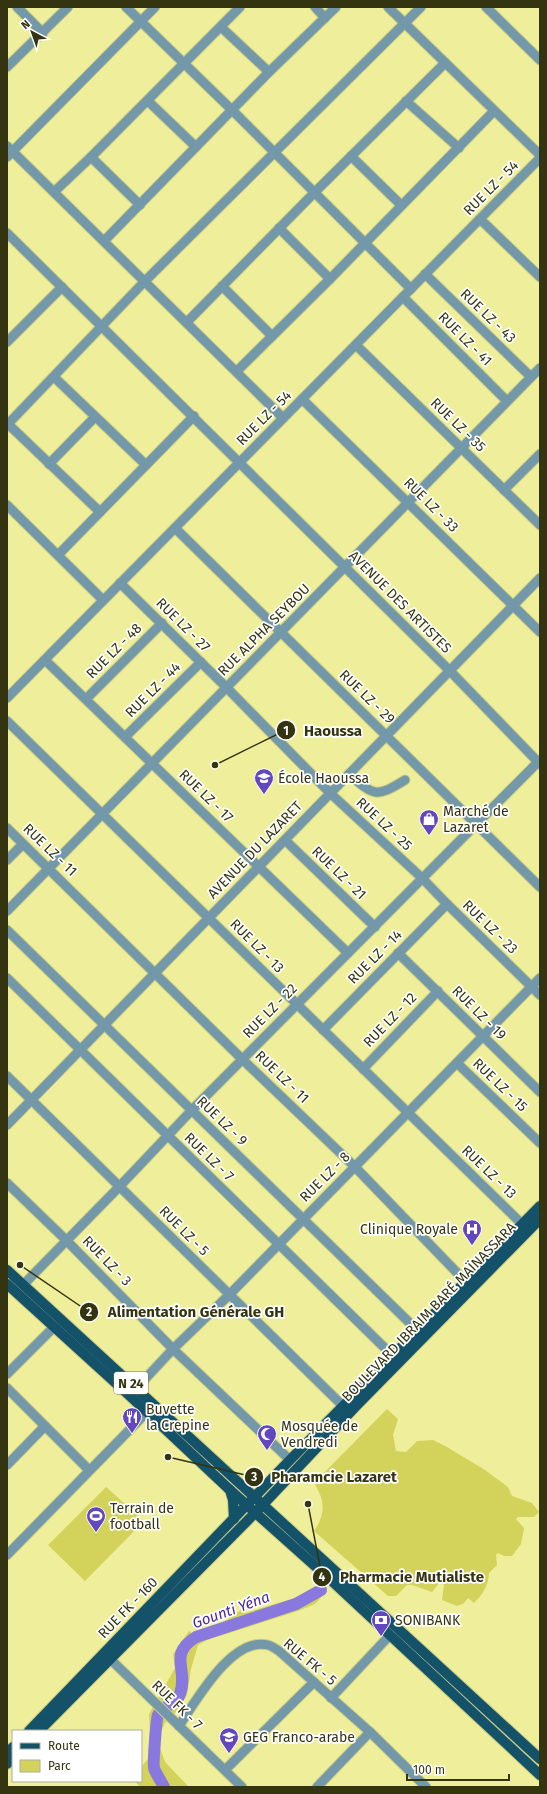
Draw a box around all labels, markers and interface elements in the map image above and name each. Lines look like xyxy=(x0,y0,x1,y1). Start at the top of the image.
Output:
north arrow xyxy=(12,12,52,52)
text: N xyxy=(19,18,33,32)
street label: RUE LZ - 54 xyxy=(460,157,522,219)
street label: RUE LZ - 43 xyxy=(457,285,519,347)
street label: RUE LZ - 41 xyxy=(435,309,495,369)
street label: RUE LZ - 54 xyxy=(233,387,295,449)
street label: RUE LZ - 35 xyxy=(427,395,489,455)
street label: RUE LZ - 33 xyxy=(400,474,462,536)
street label: AVENUE DES ARTISTES xyxy=(345,547,455,657)
street label: RUE ALPHA SEYBOU xyxy=(214,580,314,680)
street label: RUE LZ - 27 xyxy=(153,595,213,655)
street label: RUE LZ - 48 xyxy=(83,620,145,682)
street label: RUE LZ - 44 xyxy=(122,658,185,721)
street label: RUE LZ - 29 xyxy=(336,666,398,728)
callout: Haoussa xyxy=(276,717,370,744)
text: Haoussa xyxy=(304,722,362,740)
text: 1 xyxy=(283,724,289,738)
street label: RUE LZ - 17 xyxy=(175,766,237,826)
school or university icon: École Haoussa xyxy=(253,767,275,795)
place label: École Haoussa xyxy=(278,769,369,787)
street label: RUE LZ - 25 xyxy=(353,794,415,854)
street label: AVENUE DU LAZARET xyxy=(204,797,306,902)
place label: Marché de Lazaret xyxy=(443,803,509,836)
shop icon: Marché de Lazaret xyxy=(418,808,440,836)
street label: RUE LZ - 11 xyxy=(20,820,80,880)
street label: RUE LZ - 21 xyxy=(308,843,370,903)
street label: RUE LZ - 23 xyxy=(459,897,521,957)
street label: RUE LZ - 13 xyxy=(227,916,287,976)
street label: RUE LZ - 14 xyxy=(344,926,406,988)
street label: RUE LZ - 22 xyxy=(239,980,301,1042)
street label: RUE LZ - 19 xyxy=(448,982,510,1044)
street label: RUE LZ - 12 xyxy=(360,989,420,1051)
street label: RUE LZ - 11 xyxy=(252,1047,312,1107)
street label: RUE LZ - 15 xyxy=(469,1055,531,1115)
street label: RUE LZ - 9 xyxy=(193,1093,251,1149)
street label: RUE LZ - 7 xyxy=(181,1129,237,1185)
street label: RUE LZ - 13 xyxy=(458,1142,520,1202)
street label: RUE LZ - 8 xyxy=(296,1148,354,1206)
street label: RUE LZ - 5 xyxy=(156,1203,212,1259)
street label: BOULEVARD IBRAIM BARÉ MAÏNASSARA xyxy=(338,1218,519,1405)
hospital icon: Clinique Royale xyxy=(461,1218,483,1246)
place label: Clinique Royale xyxy=(360,1221,458,1238)
street label: RUE LZ - 3 xyxy=(79,1232,135,1290)
callout: Alimentation Générale GH xyxy=(79,1299,292,1326)
text: Alimentation Générale GH xyxy=(107,1303,284,1321)
text: 2 xyxy=(86,1305,92,1319)
road number: N 24 xyxy=(114,1372,148,1394)
place label: Buvette la Crepine xyxy=(146,1401,210,1434)
restaurant icon: Buvette la Crepine xyxy=(121,1406,143,1434)
place label: Mosquée de Vendredi xyxy=(281,1418,358,1451)
mosque icon: Mosquée de Vendredi xyxy=(256,1423,278,1451)
callout: Pharamcie Lazaret xyxy=(244,1463,405,1490)
text: Pharamcie Lazaret xyxy=(271,1468,397,1486)
text: 3 xyxy=(250,1470,257,1484)
place label: Terrain de football xyxy=(110,1500,174,1533)
sports icon: Terrain de football xyxy=(85,1505,107,1533)
callout: Pharmacie Mutialiste xyxy=(312,1564,492,1591)
text: Pharmacie Mutialiste xyxy=(340,1568,484,1586)
text: 4 xyxy=(319,1570,326,1584)
street label: RUE FK - 160 xyxy=(95,1574,161,1642)
water label: Gounti Yéna xyxy=(190,1588,272,1632)
bank icon: SONIBANK xyxy=(370,1609,392,1637)
place label: SONIBANK xyxy=(395,1612,461,1629)
street label: RUE FK - 5 xyxy=(280,1635,340,1689)
street label: RUE FK - 7 xyxy=(148,1677,206,1733)
school or university icon: GEG Franco-arabe xyxy=(218,1726,240,1754)
place label: GEG Franco-arabe xyxy=(243,1729,355,1746)
legend xyxy=(12,1730,142,1782)
text: Route xyxy=(48,1739,80,1753)
scale bar xyxy=(407,1756,509,1782)
text: Parc xyxy=(48,1759,71,1773)
text: 100 m xyxy=(413,1763,445,1777)

